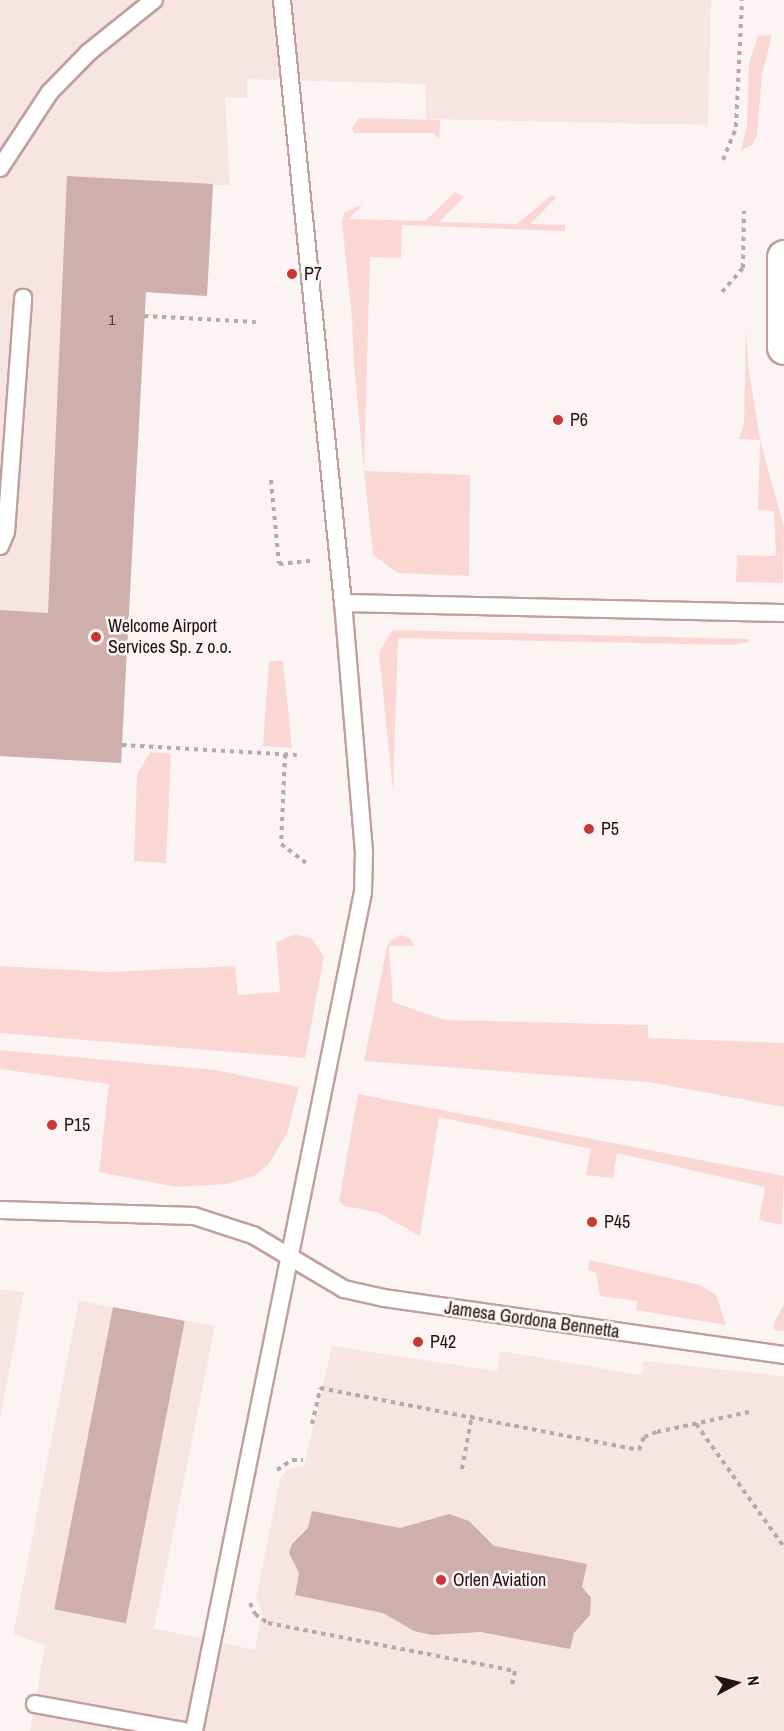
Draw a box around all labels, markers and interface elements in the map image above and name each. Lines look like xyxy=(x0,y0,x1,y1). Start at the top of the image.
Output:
place label: P7 xyxy=(304,263,322,285)
marker: P7 xyxy=(285,267,299,281)
house number: 1 xyxy=(109,311,115,329)
place label: P6 xyxy=(570,409,588,431)
marker: P6 xyxy=(551,413,565,427)
place label: Welcome Airport Services Sp. z o.o. xyxy=(108,616,232,658)
marker: Welcome Airport Services Sp. z o.o. xyxy=(89,630,103,644)
place label: P5 xyxy=(601,818,619,840)
marker: P5 xyxy=(582,822,596,836)
place label: P15 xyxy=(64,1114,90,1136)
marker: P15 xyxy=(45,1118,59,1132)
place label: P45 xyxy=(604,1211,630,1233)
marker: P45 xyxy=(585,1215,599,1229)
street label: Jamesa Gordona Bennetta xyxy=(443,1297,621,1343)
place label: P42 xyxy=(430,1331,456,1353)
marker: P42 xyxy=(411,1335,425,1349)
place label: Orlen Aviation xyxy=(453,1569,547,1591)
marker: Orlen Aviation xyxy=(434,1573,448,1587)
north arrow xyxy=(706,1653,766,1713)
text: N xyxy=(742,1675,765,1687)

